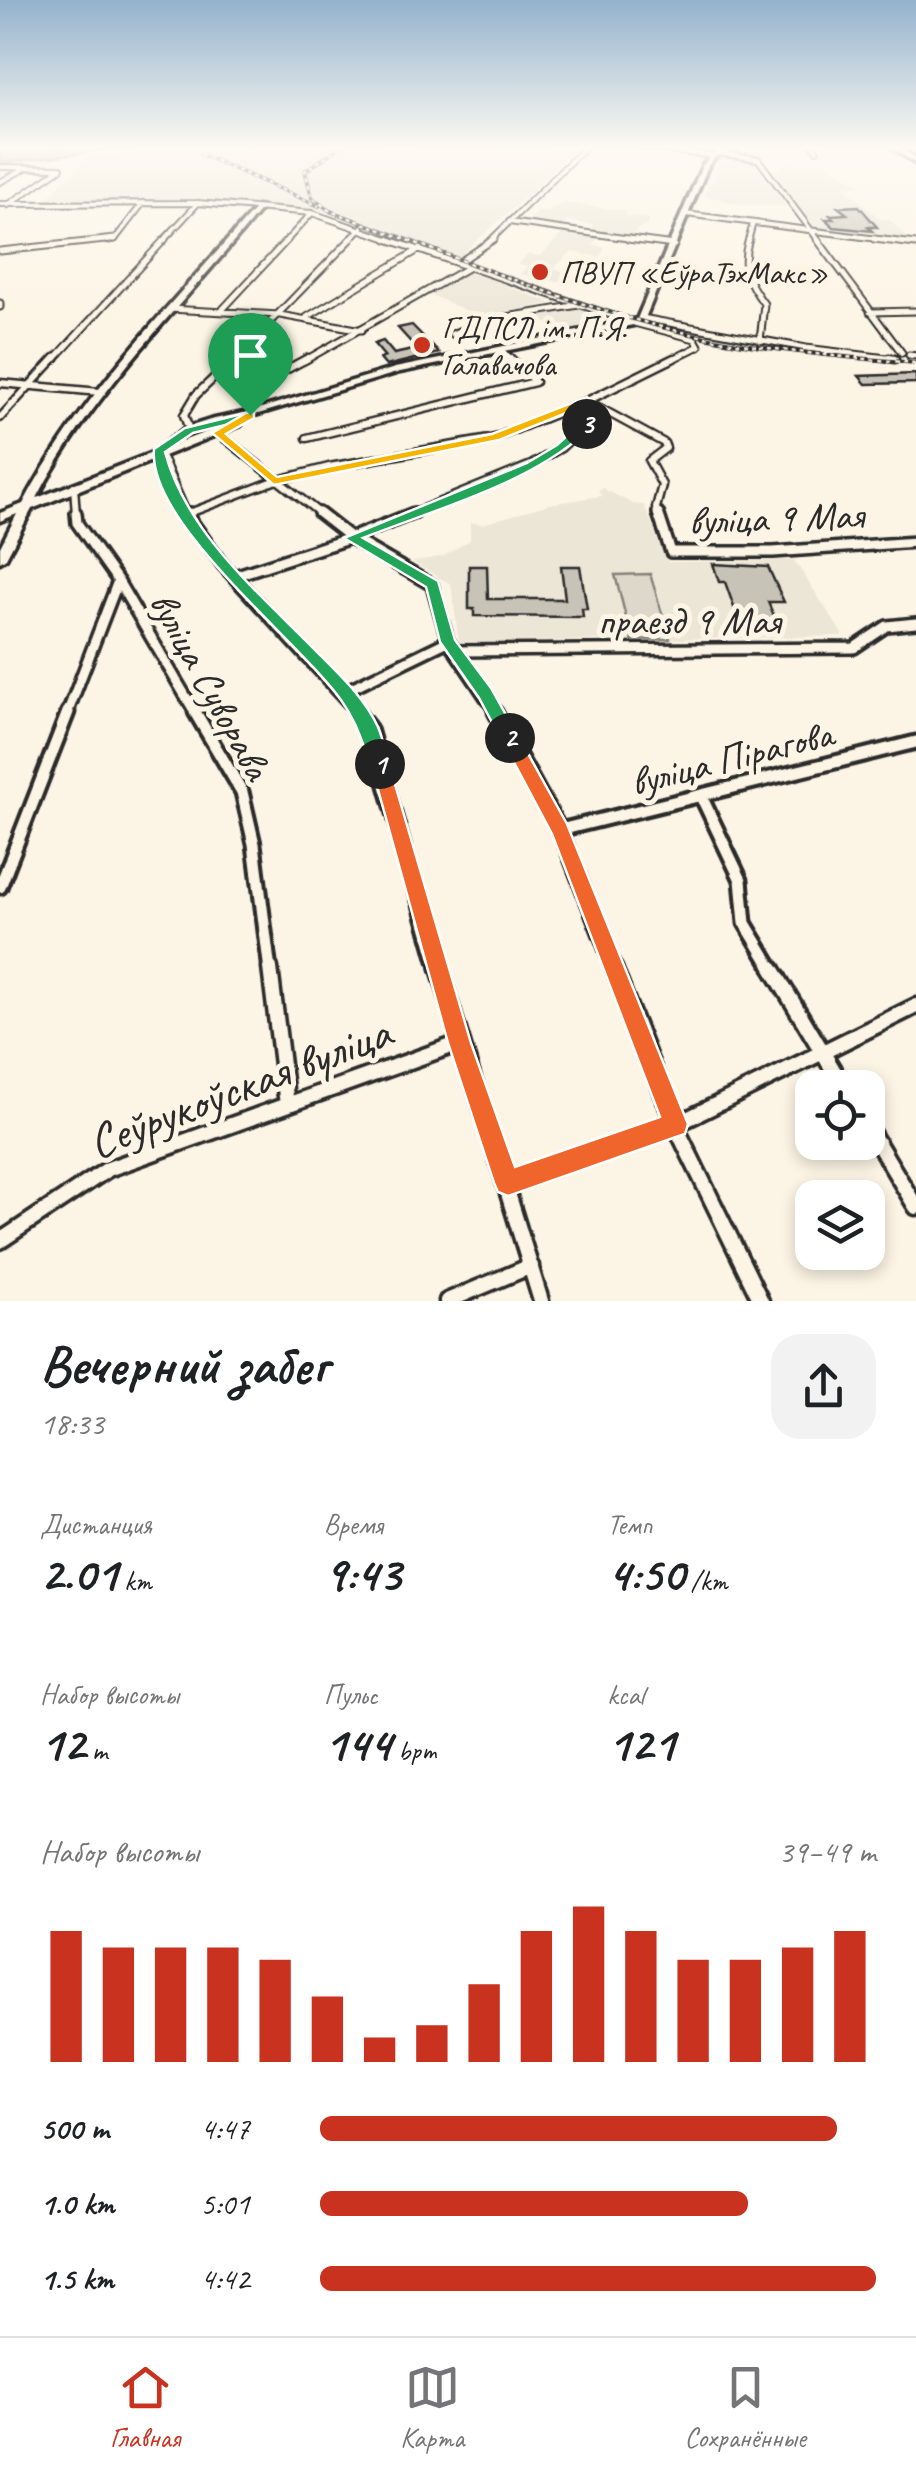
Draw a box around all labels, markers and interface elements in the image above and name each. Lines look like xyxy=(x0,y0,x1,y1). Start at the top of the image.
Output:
place label: ПВУП «ЕўраТэхМакс» xyxy=(560,252,828,293)
marker: ПВУП «ЕўраТэхМакс» xyxy=(529,261,551,283)
place label: ГДПСЛ ім. П.Я. Галавачова xyxy=(442,307,627,385)
pin xyxy=(208,313,293,416)
icon: arrive xyxy=(223,328,278,383)
marker: ГДПСЛ ім. П.Я. Галавачова xyxy=(411,334,433,356)
pin: 3 xyxy=(562,399,612,449)
text: 3 xyxy=(581,406,593,441)
street label: вуліца 9 Мая xyxy=(688,490,867,546)
street label: вуліца Суворава xyxy=(138,583,284,791)
street label: праезд 9 Мая xyxy=(598,596,783,646)
street label: вуліца Пірагова xyxy=(625,708,841,807)
pin: 2 xyxy=(485,713,535,763)
text: 2 xyxy=(504,720,516,755)
pin: 1 xyxy=(355,739,405,789)
text: 1 xyxy=(374,746,386,781)
street label: Сеўрукоўская вуліца xyxy=(80,1001,402,1172)
map controls xyxy=(795,1070,885,1270)
button: locate xyxy=(795,1070,885,1160)
button: layers xyxy=(795,1180,885,1270)
text: Вечерний забег xyxy=(40,1330,328,1400)
button: share xyxy=(771,1334,876,1439)
text: 18:33 xyxy=(40,1403,104,1444)
text: Дистанция xyxy=(40,1507,152,1542)
text: Время xyxy=(324,1507,383,1542)
text: Темп xyxy=(607,1507,652,1542)
text: 2.01 xyxy=(40,1542,117,1605)
text: 9:43 xyxy=(324,1542,400,1605)
text: 4:50 xyxy=(607,1542,684,1605)
text: km xyxy=(117,1563,152,1598)
text: /km xyxy=(684,1563,727,1598)
text: Набор высоты xyxy=(40,1677,179,1712)
text: Пульс xyxy=(324,1677,378,1712)
text: kcal xyxy=(607,1677,644,1712)
text: 12 xyxy=(40,1712,85,1775)
text: 144 xyxy=(324,1712,391,1775)
text: 121 xyxy=(607,1712,675,1775)
text: m xyxy=(85,1733,107,1768)
text: bpm xyxy=(391,1733,436,1768)
text: Набор высоты xyxy=(40,1831,199,1872)
text: 39–49 m xyxy=(778,1831,876,1872)
text: 500 m xyxy=(40,2108,109,2149)
text: 4:47 xyxy=(200,2108,250,2149)
text: 1.0 km xyxy=(40,2183,114,2224)
text: 5:01 xyxy=(200,2183,250,2224)
text: 1.5 km xyxy=(40,2258,114,2299)
text: 4:42 xyxy=(200,2258,250,2299)
tab: Главная xyxy=(110,2360,180,2455)
tab: Карта xyxy=(400,2360,464,2455)
tab: Сохранённые xyxy=(684,2360,806,2455)

